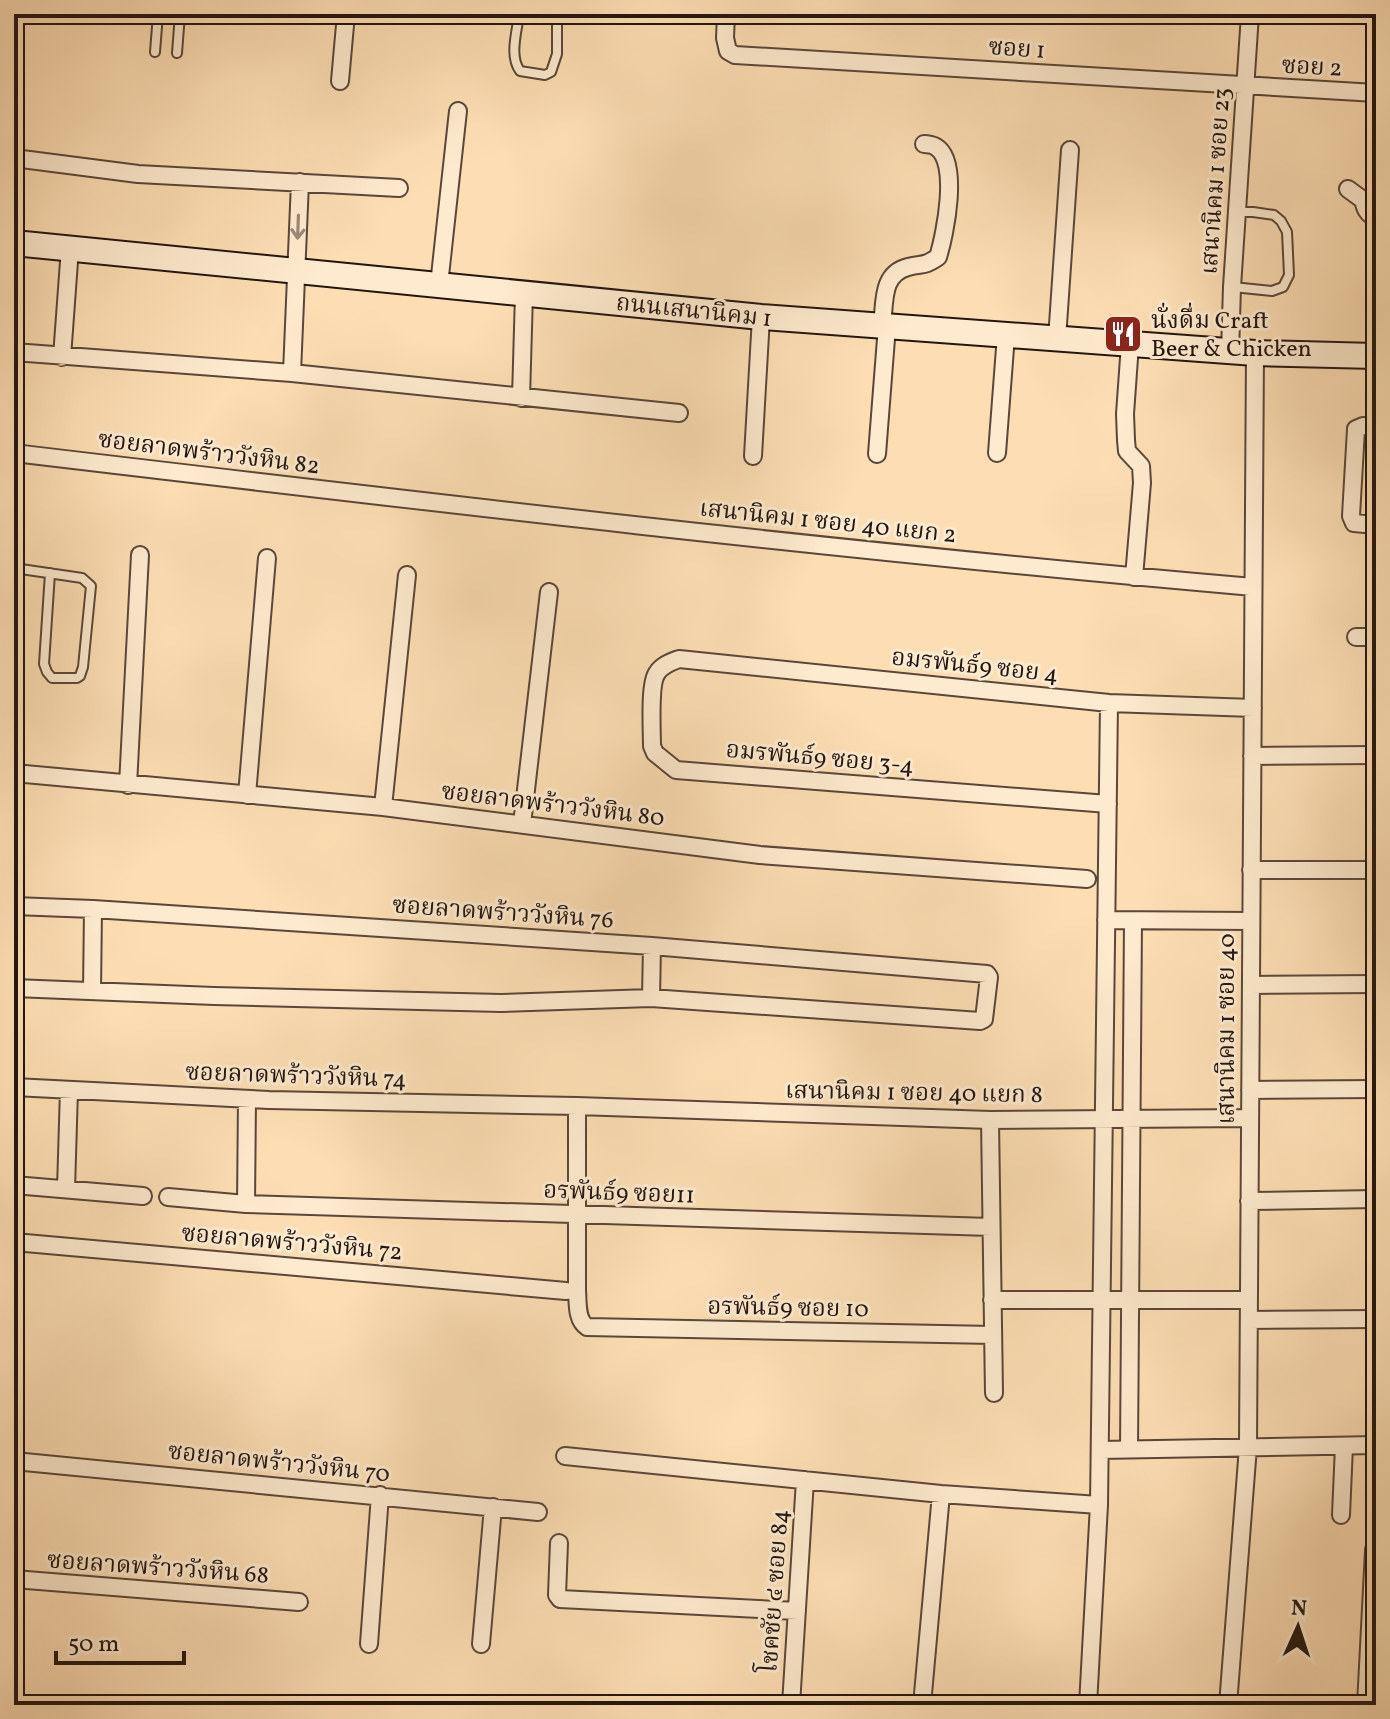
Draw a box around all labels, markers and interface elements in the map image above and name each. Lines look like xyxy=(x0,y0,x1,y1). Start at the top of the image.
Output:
street label: ซอย 1 xyxy=(987,31,1046,69)
street label: ซอย 2 xyxy=(1281,49,1343,87)
street label: เสนานิคม 1 ซอย 23 xyxy=(1194,86,1240,276)
one-way arrow xyxy=(290,213,305,240)
street label: ถนนเสนานิคม 1 xyxy=(614,287,774,337)
place label: นั่งดื่ม Craft Beer & Chicken xyxy=(1151,302,1312,367)
restaurant icon: นั่งดื่ม Craft Beer & Chicken xyxy=(1102,313,1144,355)
street label: ซอยลาดพร้าววังหิน 82 xyxy=(96,424,322,484)
street label: เสนานิคม 1 ซอย 40 แยก 2 xyxy=(698,493,958,553)
street label: อมรพันธ์9 ซอย 4 xyxy=(890,640,1060,693)
street label: อมรพันธ์9 ซอย 3-4 xyxy=(724,733,915,784)
street label: ซอยลาดพร้าววังหิน 80 xyxy=(439,775,666,837)
street label: ซอยลาดพร้าววังหิน 76 xyxy=(391,889,615,939)
street label: เสนานิคม 1 ซอย 40 xyxy=(1211,933,1245,1125)
street label: ซอยลาดพร้าววังหิน 74 xyxy=(185,1056,407,1098)
street label: เสนานิคม 1 ซอย 40 แยก 8 xyxy=(785,1075,1043,1113)
street label: อรพันธ์9 ซอย11 xyxy=(543,1173,695,1214)
street label: ซอยลาดพร้าววังหิน 72 xyxy=(180,1217,404,1271)
street label: อรพันธ์9 ซอย 10 xyxy=(707,1290,869,1327)
street label: ซอยลาดพร้าววังหิน 70 xyxy=(166,1435,391,1493)
street label: โชคชัย ๔ ซอย 84 xyxy=(750,1508,799,1675)
street label: ซอยลาดพร้าววังหิน 68 xyxy=(46,1544,270,1594)
north arrow xyxy=(1258,1587,1338,1667)
text: N xyxy=(1290,1594,1308,1625)
scale bar xyxy=(56,1615,184,1665)
text: 50 m xyxy=(68,1628,120,1662)

